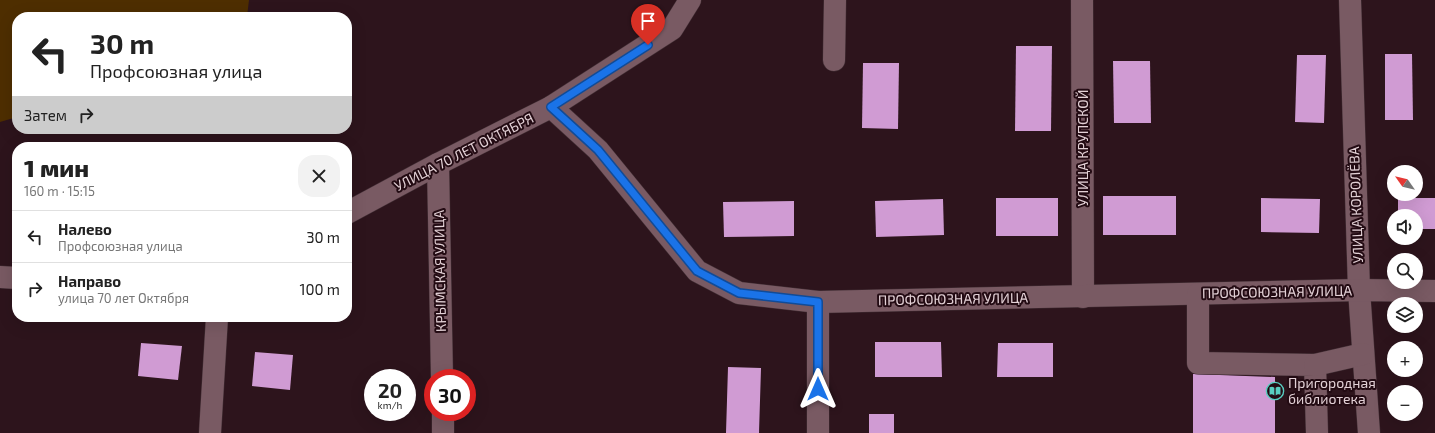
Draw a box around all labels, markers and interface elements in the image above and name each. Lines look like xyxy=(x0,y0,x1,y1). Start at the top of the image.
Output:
pin xyxy=(631,4,665,45)
icon: arrive xyxy=(637,10,659,32)
text: 30 m xyxy=(90,26,154,60)
icon: left xyxy=(24,28,76,80)
text: Профсоюзная улица xyxy=(90,60,262,82)
street label: УЛИЦА КРУПСКОЙ xyxy=(1074,90,1091,206)
icon: right xyxy=(75,104,97,126)
text: Затем xyxy=(24,106,67,124)
street label: УЛИЦА 70 ЛЕТ ОКТЯБРЯ xyxy=(391,109,536,194)
street label: УЛИЦА КОРОЛЁВА xyxy=(1345,146,1366,264)
text: 1 мин xyxy=(24,153,89,182)
button: close xyxy=(298,155,340,197)
north arrow xyxy=(1387,165,1423,201)
map controls xyxy=(1387,165,1423,421)
text: 160 m · 15:15 xyxy=(24,183,95,199)
button: sound xyxy=(1387,209,1423,245)
street label: КРЫМСКАЯ УЛИЦА xyxy=(430,210,449,332)
text: Налево xyxy=(58,220,112,238)
icon: left xyxy=(24,226,46,248)
text: 30 m xyxy=(306,228,340,246)
text: Профсоюзная улица xyxy=(58,238,183,254)
button: search xyxy=(1387,253,1423,289)
text: Направо xyxy=(58,272,121,290)
icon: right xyxy=(24,278,46,300)
text: 100 m xyxy=(299,280,340,298)
street label: ПРОФСОЮЗНАЯ УЛИЦА xyxy=(1202,282,1353,301)
street label: ПРОФСОЮЗНАЯ УЛИЦА xyxy=(878,289,1029,308)
text: улица 70 лет Октября xyxy=(58,290,189,306)
button: layers xyxy=(1387,297,1423,333)
button: + xyxy=(1387,341,1423,377)
position arrow xyxy=(797,368,839,410)
speed limit sign: 30 xyxy=(424,369,476,421)
place label: Пригородная библиотека xyxy=(1288,374,1376,407)
text: 20 xyxy=(378,378,402,402)
library icon: Пригородная библиотека xyxy=(1265,381,1285,401)
button: − xyxy=(1387,385,1423,421)
text: km/h xyxy=(378,399,402,411)

